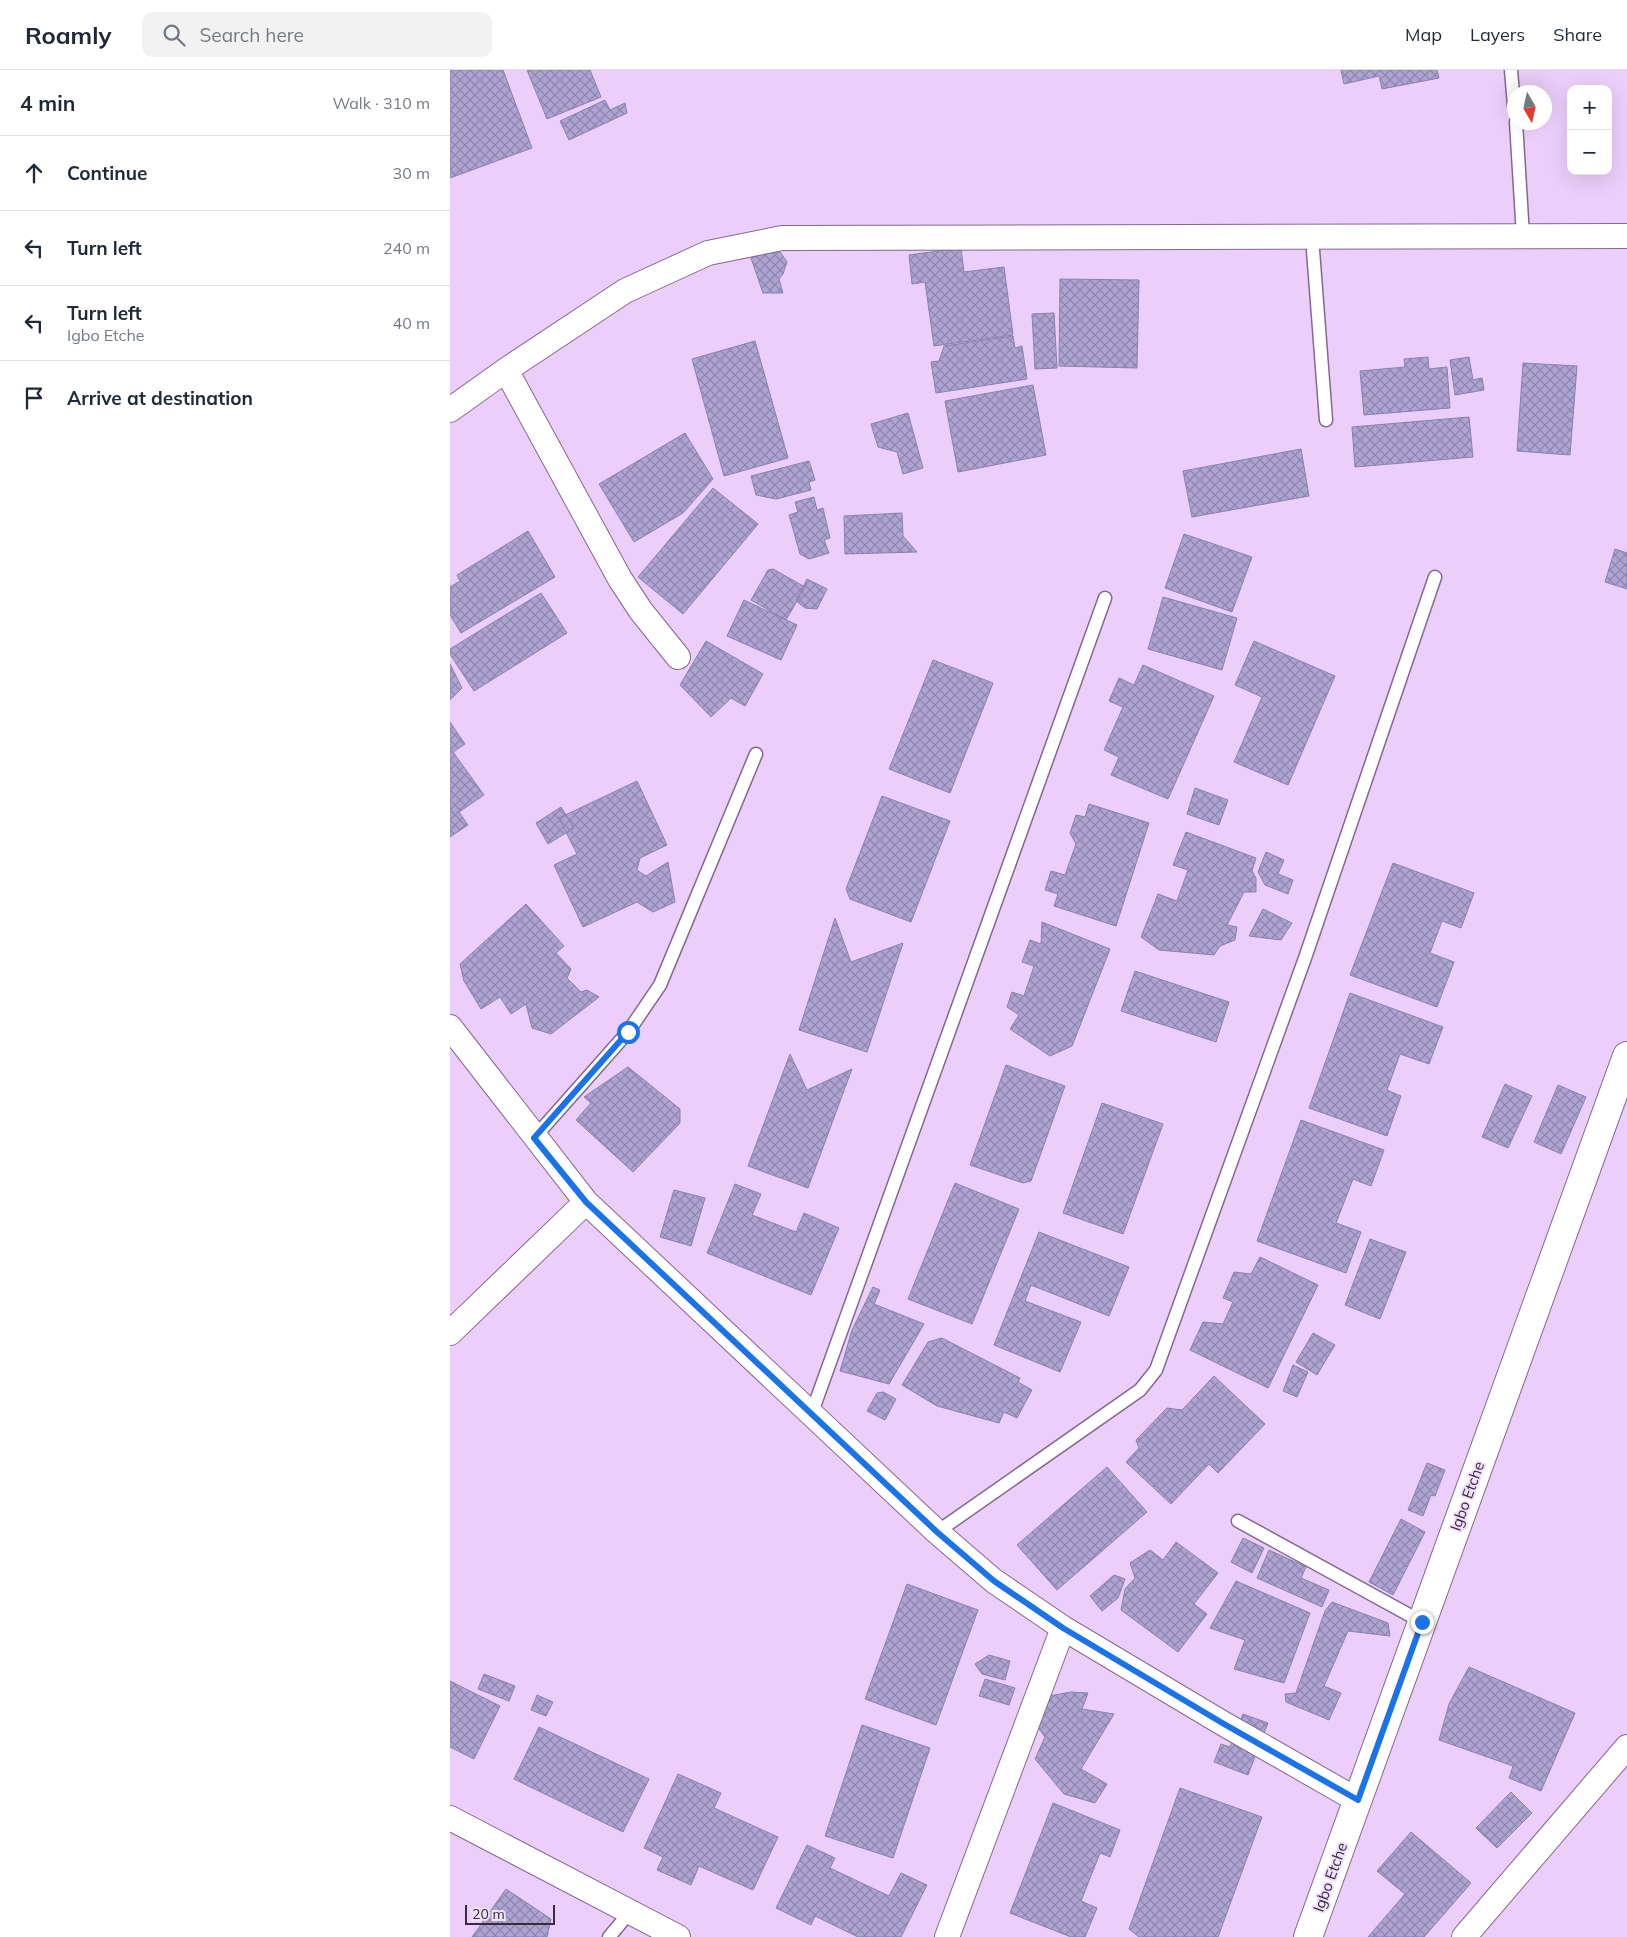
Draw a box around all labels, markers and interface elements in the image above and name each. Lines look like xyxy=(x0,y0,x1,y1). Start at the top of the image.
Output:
search box xyxy=(142,12,492,57)
text: Roamly xyxy=(25,20,112,50)
icon: search xyxy=(160,21,188,49)
text: Search here xyxy=(200,23,304,47)
text: Map xyxy=(1405,23,1442,46)
text: Layers xyxy=(1470,23,1525,46)
text: Share xyxy=(1553,23,1602,46)
north arrow xyxy=(1507,85,1552,130)
map controls xyxy=(1567,85,1612,175)
button: + xyxy=(1567,85,1612,130)
text: 4 min xyxy=(20,90,75,116)
text: Walk · 310 m xyxy=(332,93,430,113)
button: − xyxy=(1567,130,1612,175)
icon: ahead xyxy=(20,159,48,187)
text: Continue xyxy=(67,161,147,185)
text: 30 m xyxy=(393,163,430,183)
icon: left xyxy=(20,234,48,262)
text: Turn left xyxy=(67,236,142,260)
text: 240 m xyxy=(383,238,430,258)
text: Turn left xyxy=(67,301,142,325)
icon: left xyxy=(20,309,48,337)
text: 40 m xyxy=(393,313,430,333)
text: Igbo Etche xyxy=(67,325,145,345)
icon: arrive xyxy=(20,384,48,412)
text: Arrive at destination xyxy=(67,386,253,410)
route start xyxy=(617,1021,640,1044)
street label: Igbo Etche xyxy=(1446,1459,1488,1533)
route end xyxy=(1411,1611,1434,1634)
street label: Igbo Etche xyxy=(1309,1840,1351,1914)
scale bar xyxy=(465,1902,555,1925)
text: 20 m xyxy=(472,1905,505,1923)

